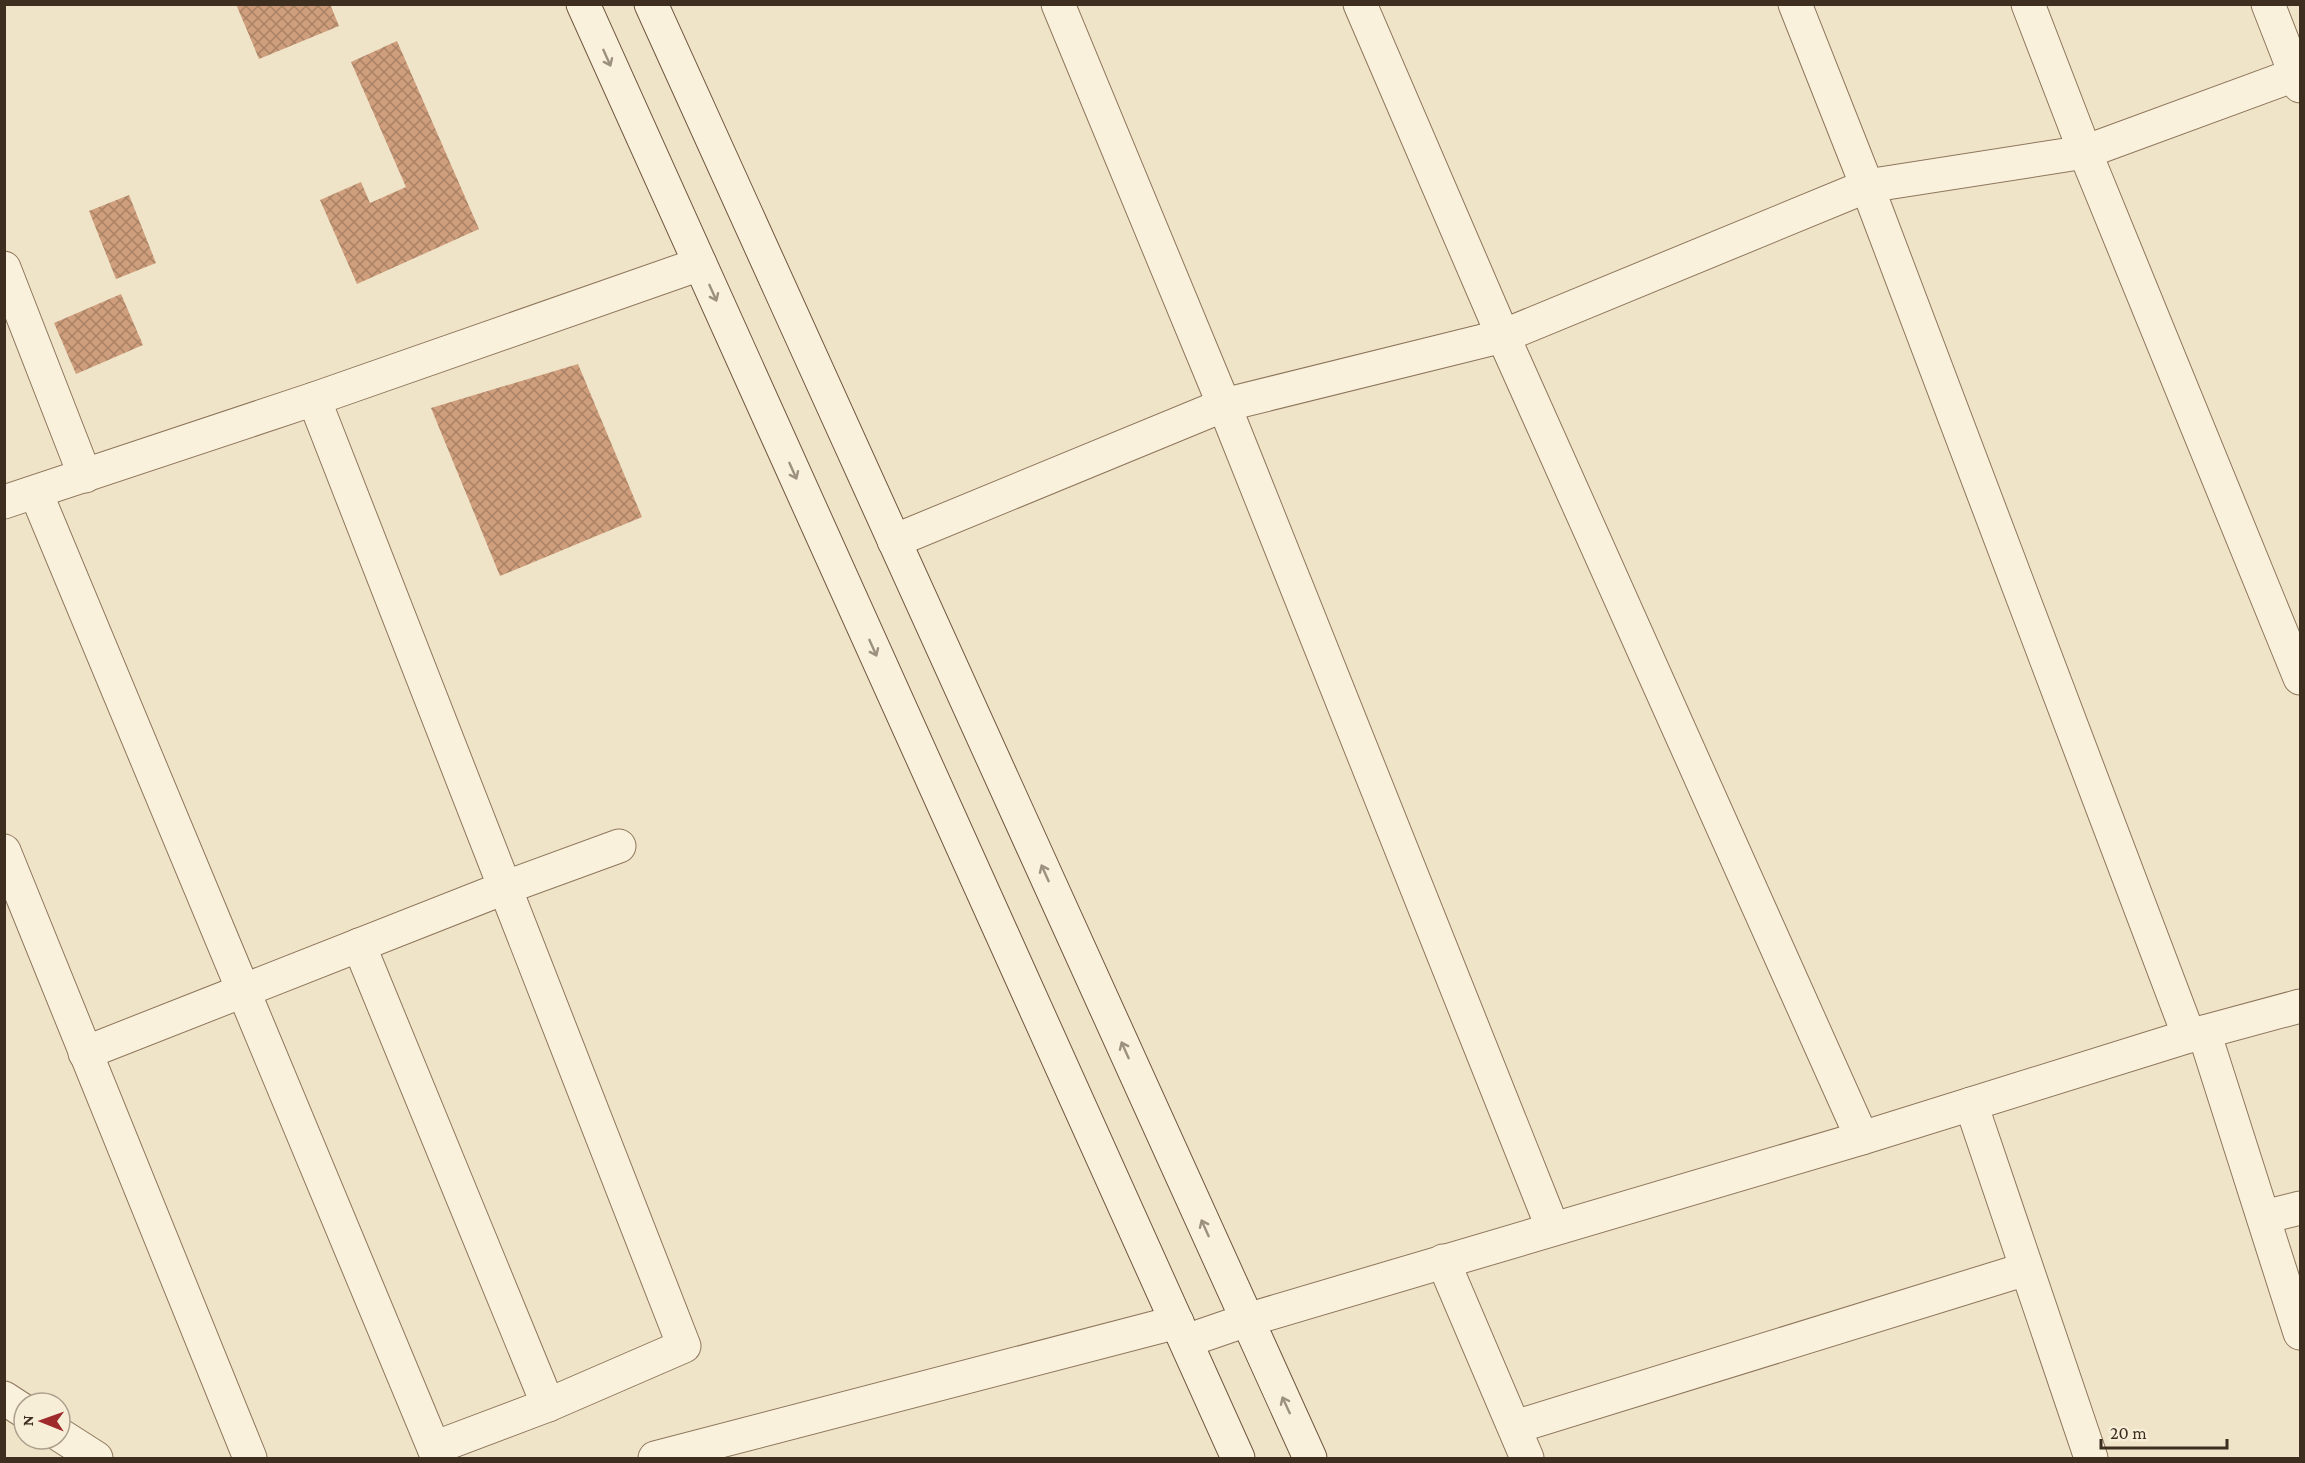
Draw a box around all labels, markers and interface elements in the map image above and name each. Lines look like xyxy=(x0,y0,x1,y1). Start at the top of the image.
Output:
one-way arrow xyxy=(601,48,613,66)
one-way arrow xyxy=(708,283,719,301)
one-way arrow xyxy=(788,461,800,479)
one-way arrow xyxy=(868,639,880,657)
one-way arrow xyxy=(1038,864,1050,882)
one-way arrow xyxy=(1119,1042,1130,1060)
one-way arrow xyxy=(1199,1219,1211,1237)
north arrow xyxy=(12,1391,72,1451)
one-way arrow xyxy=(1280,1397,1291,1415)
scale bar xyxy=(2101,1412,2227,1450)
text: N xyxy=(19,1415,36,1426)
text: 20 m xyxy=(2110,1423,2147,1443)

